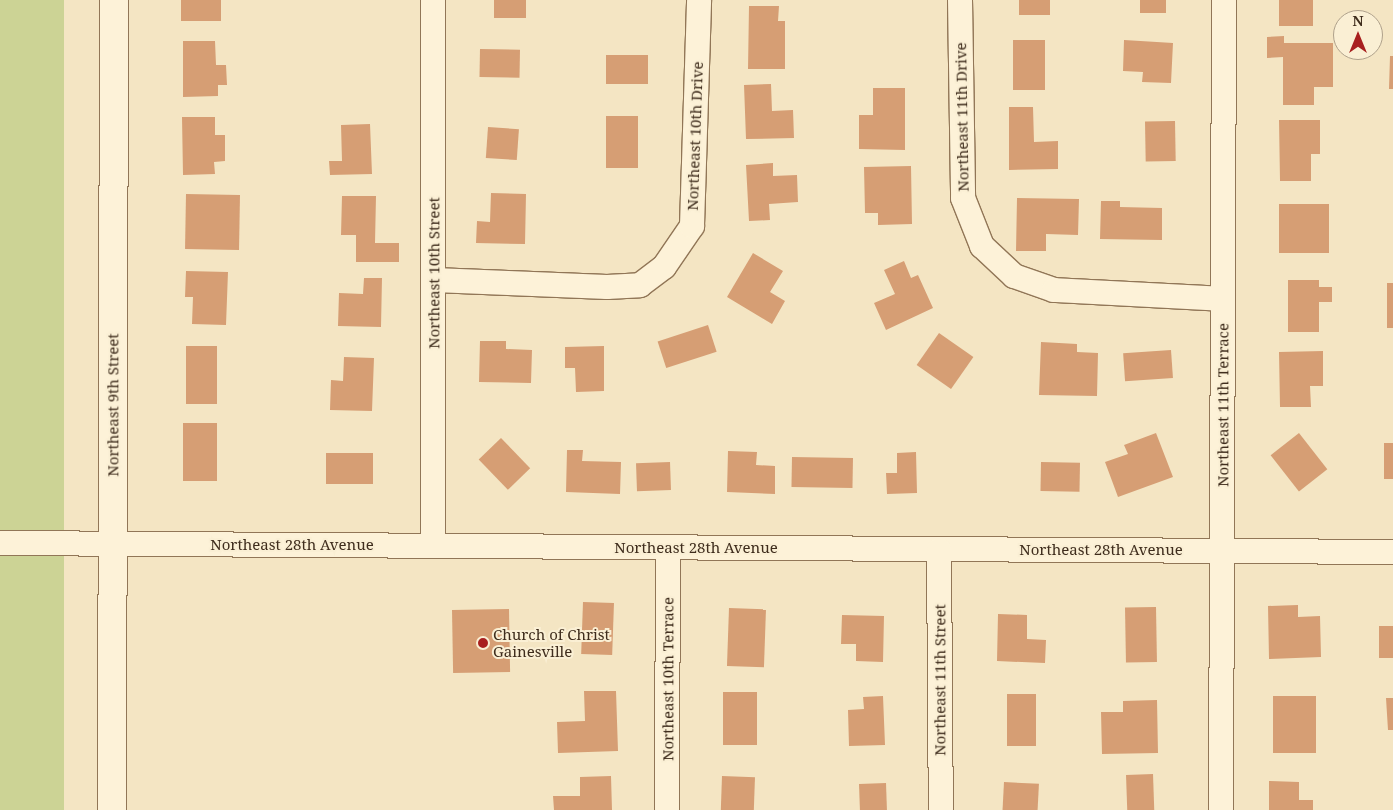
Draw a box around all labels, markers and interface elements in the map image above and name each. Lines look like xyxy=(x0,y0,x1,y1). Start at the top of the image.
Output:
north arrow xyxy=(1333,10,1383,60)
text: N xyxy=(1352,11,1364,30)
street label: Northeast 11th Drive xyxy=(952,42,972,192)
street label: Northeast 10th Drive xyxy=(683,61,707,211)
street label: Northeast 10th Street xyxy=(425,197,443,349)
street label: Northeast 11th Terrace xyxy=(1214,323,1232,487)
street label: Northeast 9th Street xyxy=(104,333,122,477)
street label: Northeast 28th Avenue xyxy=(210,536,374,554)
street label: Northeast 28th Avenue xyxy=(614,539,778,557)
street label: Northeast 28th Avenue xyxy=(1019,541,1183,559)
street label: Northeast 10th Terrace xyxy=(659,597,677,761)
street label: Northeast 11th Street xyxy=(931,604,949,756)
place label: Church of Christ Gainesville xyxy=(493,625,610,660)
marker: Church of Christ Gainesville xyxy=(477,637,489,649)

